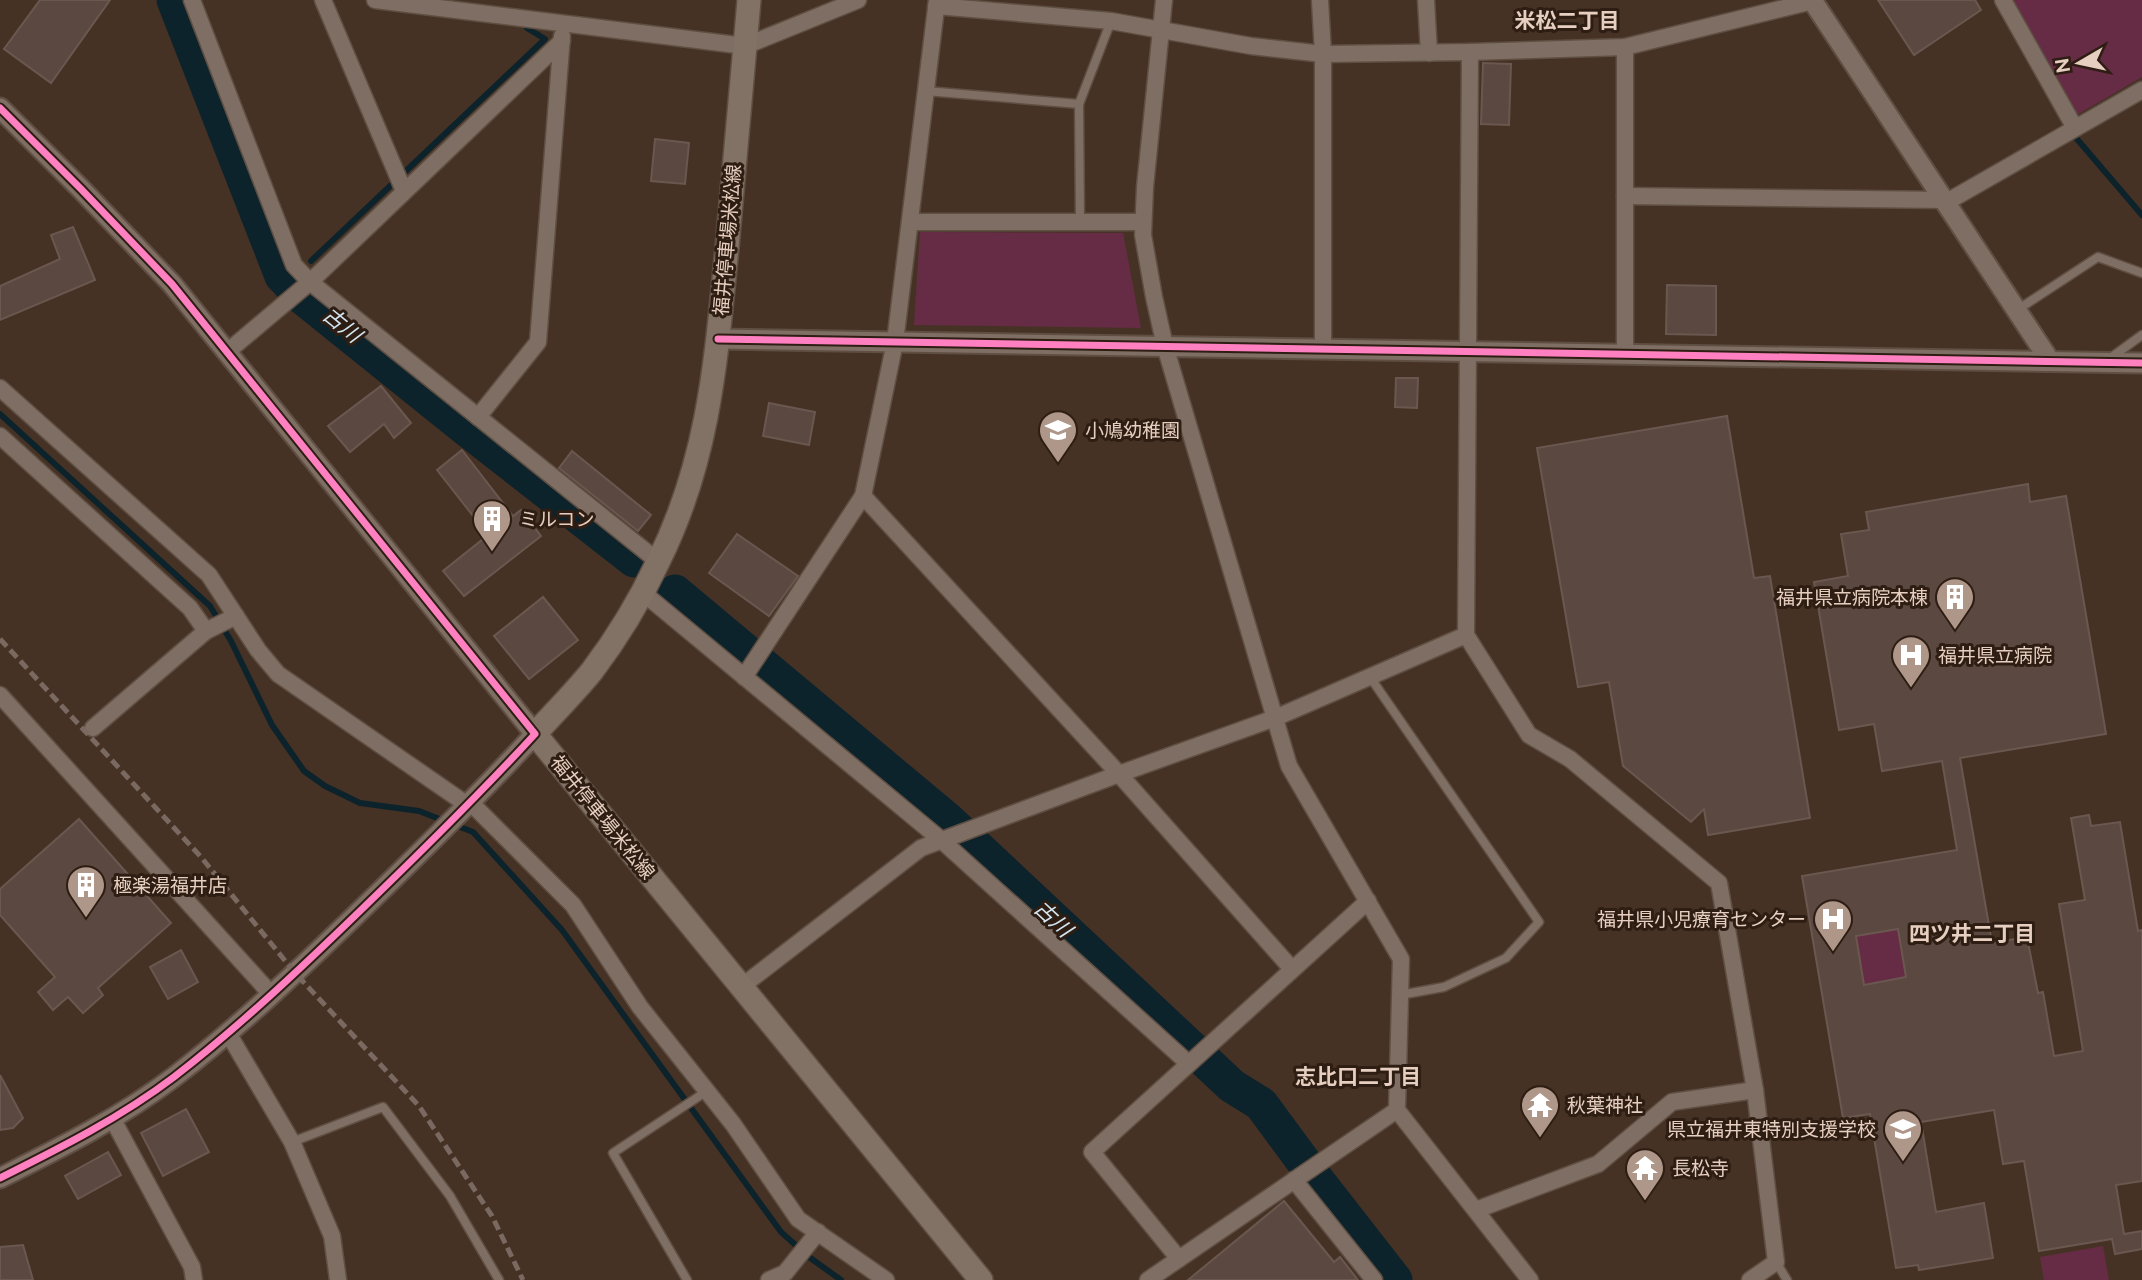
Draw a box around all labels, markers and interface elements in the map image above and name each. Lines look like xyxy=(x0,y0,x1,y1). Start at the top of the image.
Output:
district label: 米松二丁目 xyxy=(1515,8,1620,33)
north arrow xyxy=(2044,28,2114,98)
text: N xyxy=(2050,57,2074,75)
street label: 福井停車場米松線 xyxy=(709,163,745,317)
water label: 古川 xyxy=(318,302,368,349)
school or university icon: 小鳩幼稚園 xyxy=(1037,409,1079,464)
place label: 小鳩幼稚園 xyxy=(1085,419,1180,441)
building icon: ミルコン xyxy=(471,498,513,553)
place label: ミルコン xyxy=(519,508,595,530)
building icon: 福井県立病院本棟 xyxy=(1934,576,1976,631)
place label: 福井県立病院本棟 xyxy=(1776,586,1928,608)
hospital icon: 福井県立病院 xyxy=(1890,634,1932,689)
place label: 福井県立病院 xyxy=(1938,644,2052,666)
street label: 福井停車場米松線 xyxy=(547,751,659,883)
building icon: 極楽湯福井店 xyxy=(65,864,107,919)
place label: 極楽湯福井店 xyxy=(113,874,227,896)
water label: 古川 xyxy=(1029,895,1079,943)
hospital icon: 福井県小児療育センター xyxy=(1812,898,1854,953)
place label: 福井県小児療育センター xyxy=(1597,908,1806,930)
district label: 四ツ井二丁目 xyxy=(1909,921,2035,946)
district label: 志比口二丁目 xyxy=(1295,1064,1421,1089)
temple icon: 秋葉神社 xyxy=(1519,1084,1561,1139)
place label: 秋葉神社 xyxy=(1567,1094,1643,1116)
school or university icon: 県立福井東特別支援学校 xyxy=(1882,1108,1924,1163)
place label: 県立福井東特別支援学校 xyxy=(1667,1118,1876,1140)
temple icon: 長松寺 xyxy=(1624,1147,1666,1202)
place label: 長松寺 xyxy=(1672,1157,1729,1179)

